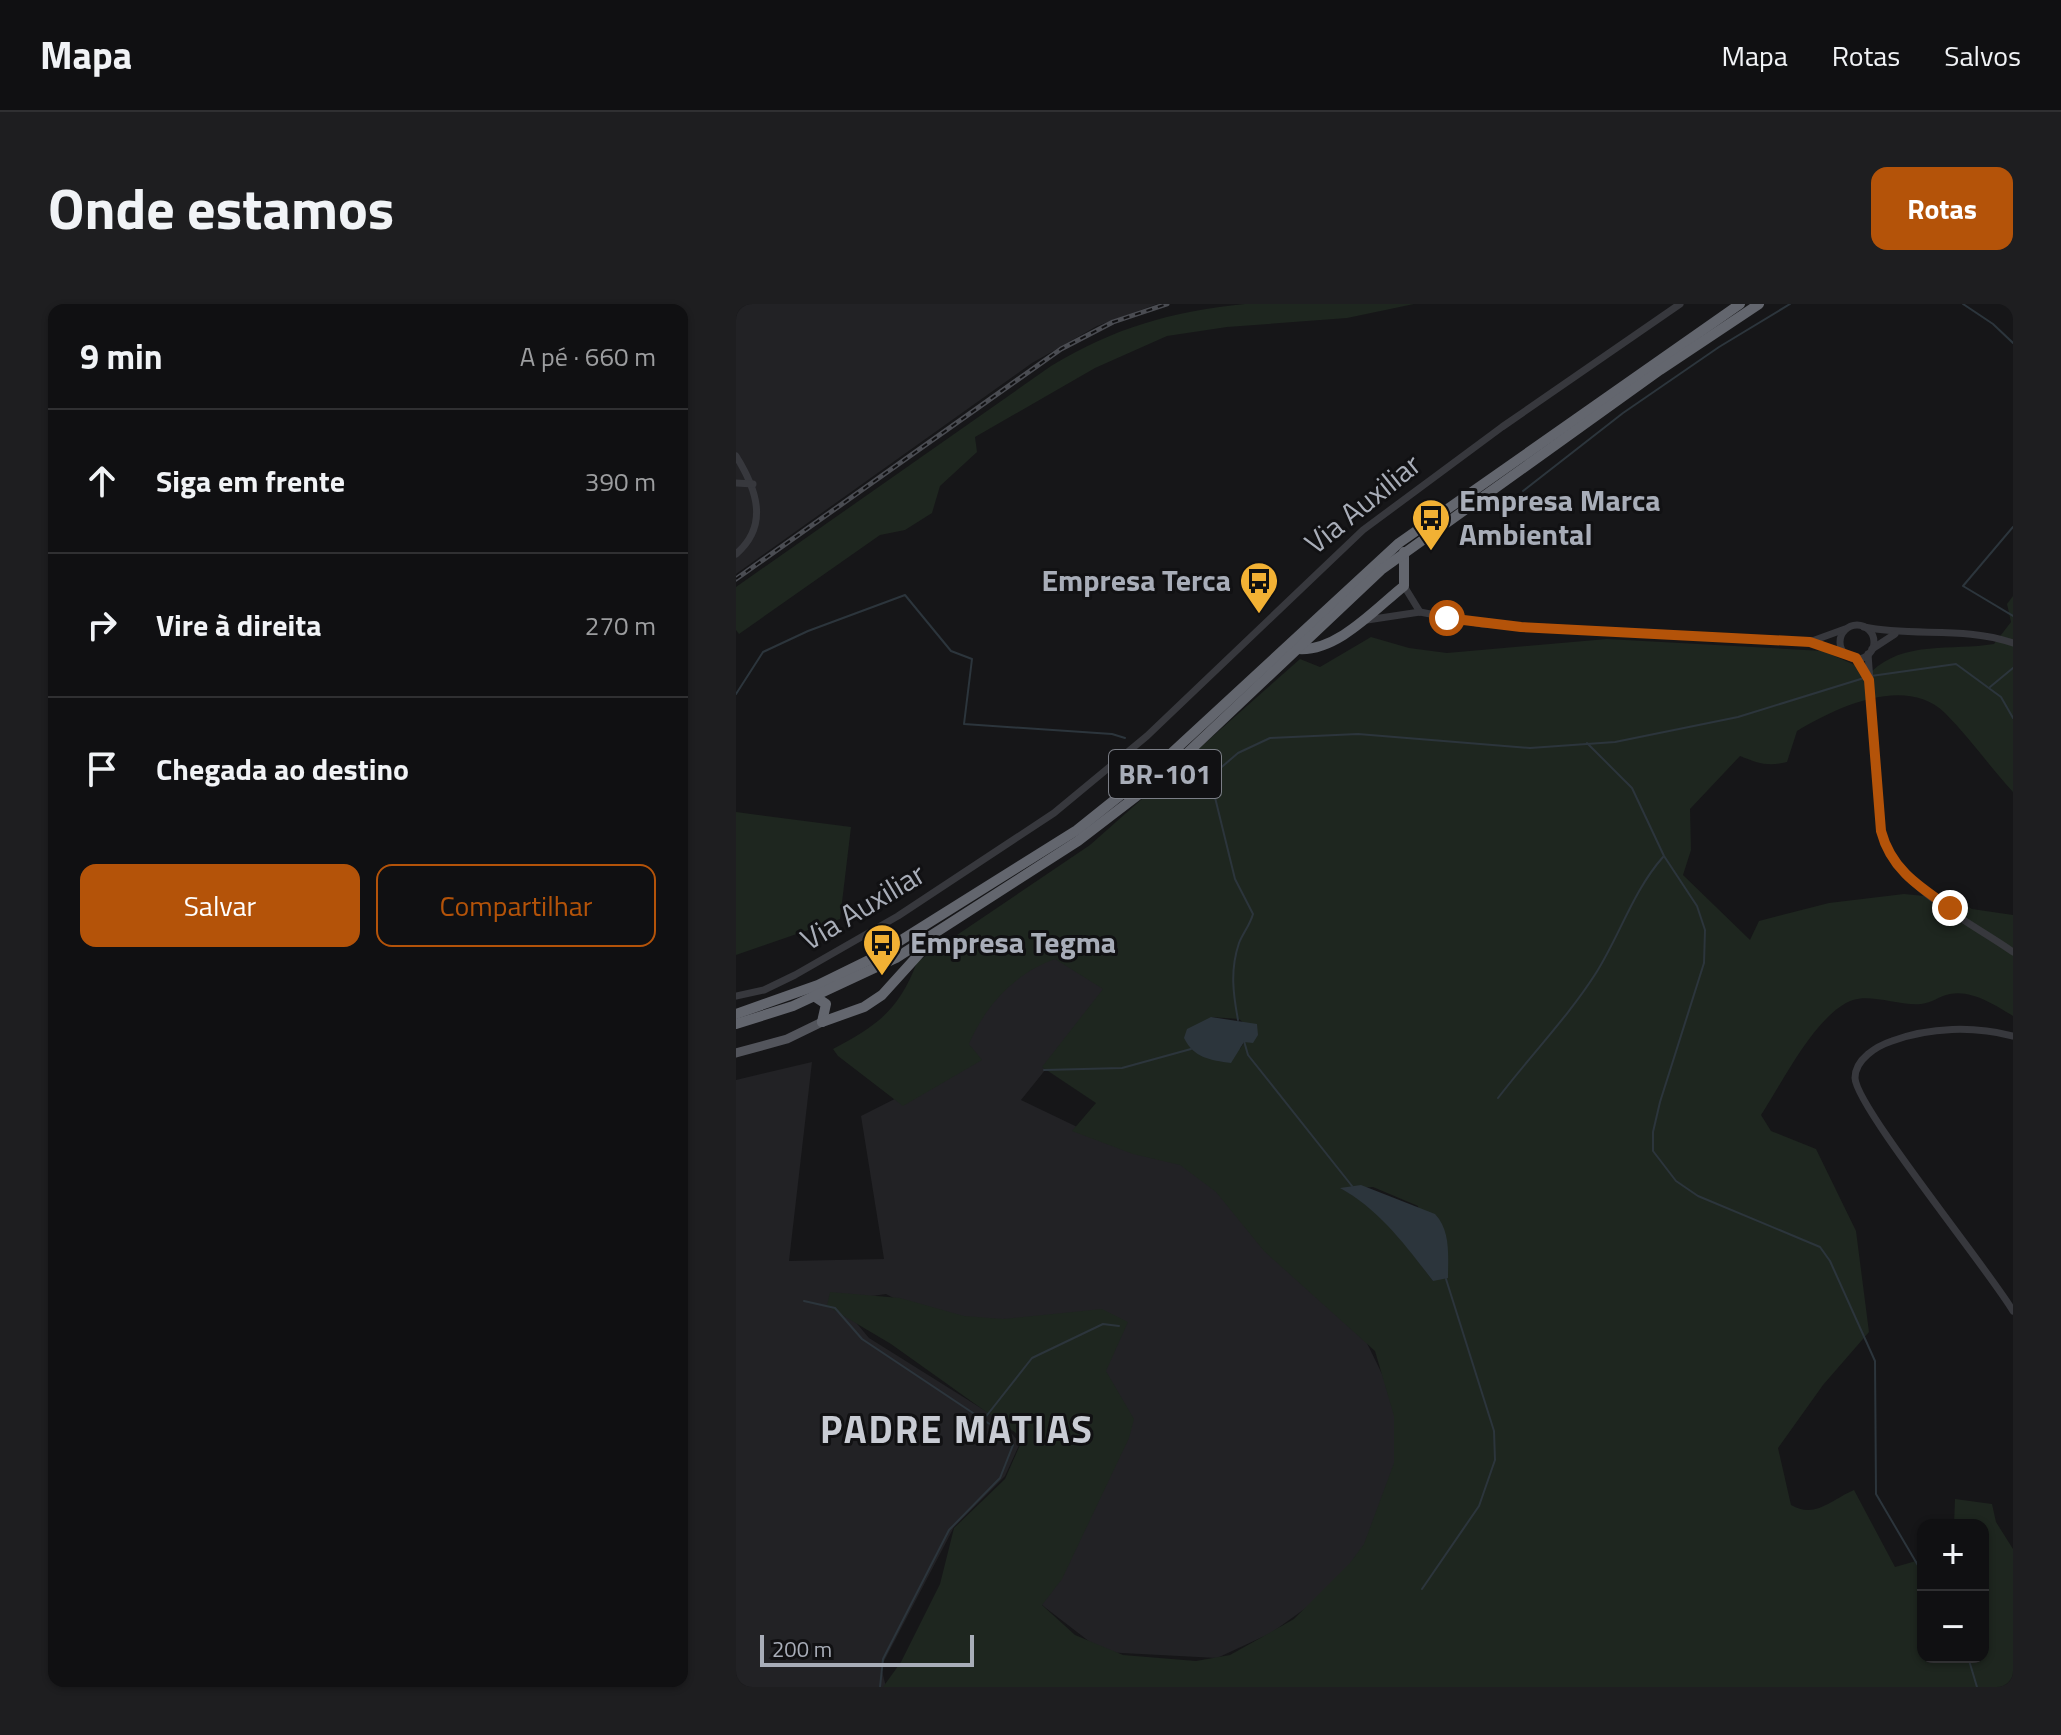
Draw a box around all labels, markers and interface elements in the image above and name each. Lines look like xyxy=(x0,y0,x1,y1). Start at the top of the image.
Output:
text: Mapa xyxy=(40,26,132,84)
text: Mapa xyxy=(1721,34,1788,77)
text: Rotas xyxy=(1832,34,1900,77)
text: Salvos xyxy=(1944,34,2021,77)
text: Onde estamos xyxy=(48,166,394,251)
button: Rotas xyxy=(1871,167,2013,250)
text: 9 min xyxy=(80,330,163,382)
text: A pé · 660 m xyxy=(520,337,656,376)
street label: Via Auxiliar xyxy=(1294,442,1431,565)
text: Siga em frente xyxy=(156,458,345,504)
icon: ahead xyxy=(80,459,124,503)
text: 390 m xyxy=(585,462,656,501)
place label: Empresa Marca Ambiental xyxy=(1459,477,1661,557)
bus stop icon: Empresa Marca Ambiental xyxy=(1410,497,1452,552)
place label: Empresa Terca xyxy=(1041,557,1231,603)
bus stop icon: Empresa Terca xyxy=(1238,560,1280,615)
route start xyxy=(1429,600,1465,636)
text: Vire à direita xyxy=(156,602,321,648)
icon: right xyxy=(80,603,124,647)
text: 270 m xyxy=(585,606,656,645)
text: Chegada ao destino xyxy=(156,746,409,792)
icon: arrive xyxy=(80,747,124,791)
road number: BR-101 xyxy=(1109,750,1221,798)
street label: Via Auxiliar xyxy=(791,851,934,962)
button: Salvar xyxy=(80,864,360,947)
button: Compartilhar xyxy=(376,864,656,947)
route end xyxy=(1932,890,1968,926)
place label: Empresa Tegma xyxy=(910,919,1116,965)
bus stop icon: Empresa Tegma xyxy=(861,922,903,977)
district label: PADRE MATIAS xyxy=(820,1400,1094,1458)
map controls xyxy=(1917,1519,1989,1663)
button: + xyxy=(1917,1519,1989,1591)
button: − xyxy=(1917,1591,1989,1663)
scale bar xyxy=(760,1631,974,1667)
text: 200 m xyxy=(772,1632,832,1666)

